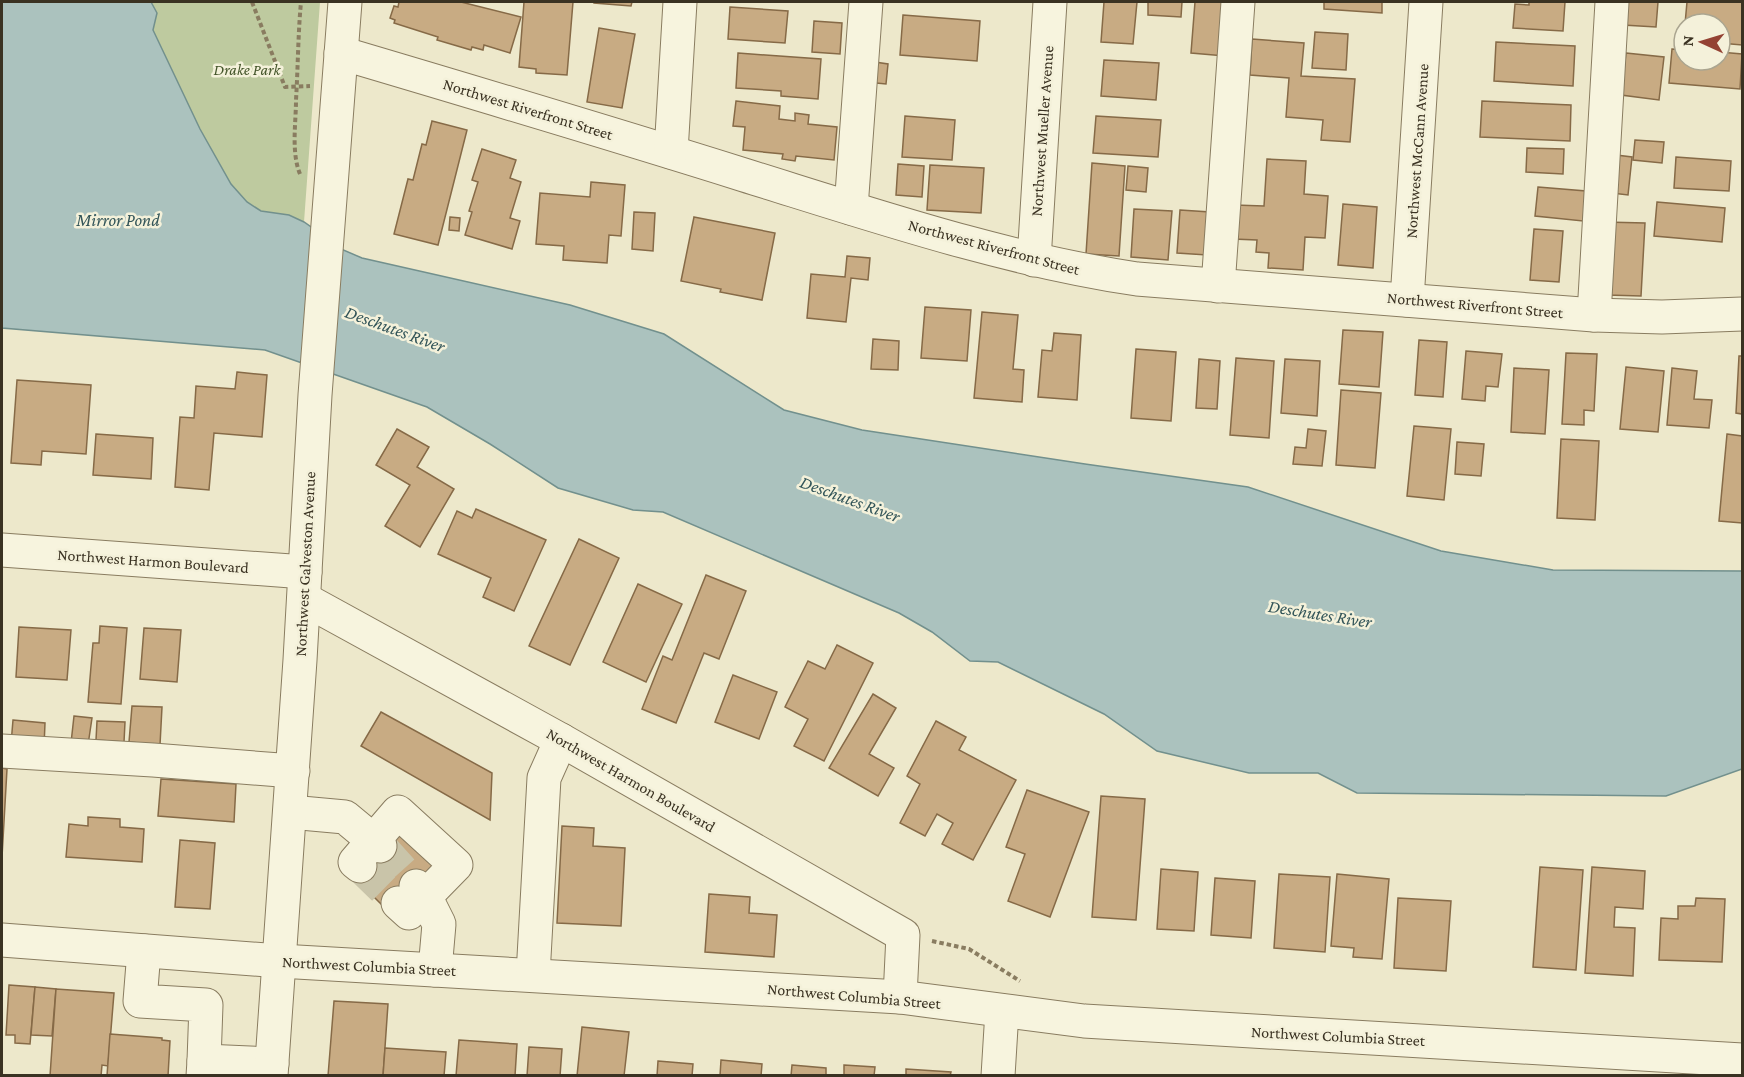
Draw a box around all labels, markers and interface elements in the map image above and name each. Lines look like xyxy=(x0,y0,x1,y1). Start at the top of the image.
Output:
north arrow xyxy=(1672,12,1732,72)
text: N xyxy=(1679,35,1696,47)
street label: Northwest Mueller Avenue xyxy=(1028,45,1056,217)
park label: Drake Park xyxy=(213,61,282,78)
street label: Northwest McCann Avenue xyxy=(1402,63,1432,239)
street label: Northwest Riverfront Street xyxy=(441,75,616,143)
water label: Mirror Pond xyxy=(75,210,160,230)
street label: Northwest Riverfront Street xyxy=(907,216,1082,278)
street label: Northwest Riverfront Street xyxy=(1386,289,1564,321)
water label: Deschutes River xyxy=(342,302,448,357)
street label: Northwest Galveston Avenue xyxy=(292,471,318,657)
water label: Deschutes River xyxy=(797,472,903,527)
street label: Northwest Harmon Boulevard xyxy=(57,546,250,576)
water label: Deschutes River xyxy=(1267,596,1374,632)
street label: Northwest Harmon Boulevard xyxy=(544,725,719,836)
street label: Northwest Columbia Street xyxy=(282,953,457,979)
street label: Northwest Columbia Street xyxy=(766,980,942,1012)
street label: Northwest Columbia Street xyxy=(1251,1023,1426,1049)

